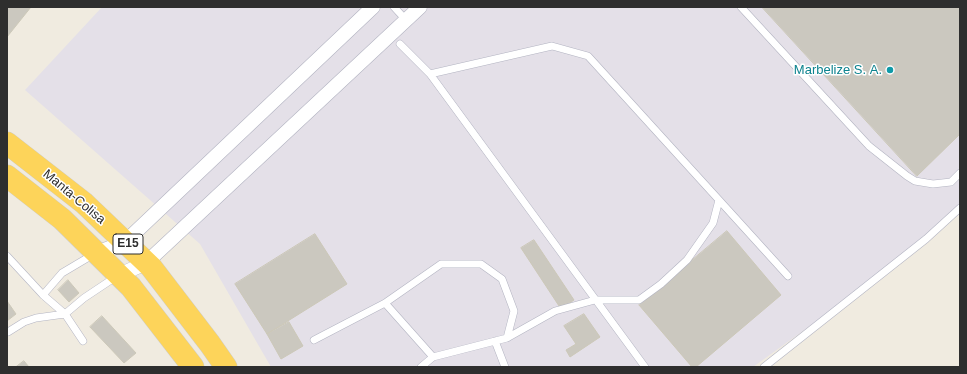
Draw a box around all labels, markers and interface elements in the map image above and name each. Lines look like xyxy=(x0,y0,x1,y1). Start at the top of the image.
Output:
place label: Marbelize S. A. xyxy=(794,62,882,78)
marker: Marbelize S. A. xyxy=(885,65,895,75)
street label: Manta-Colisa xyxy=(40,166,108,228)
road number: E15 xyxy=(113,234,143,254)

